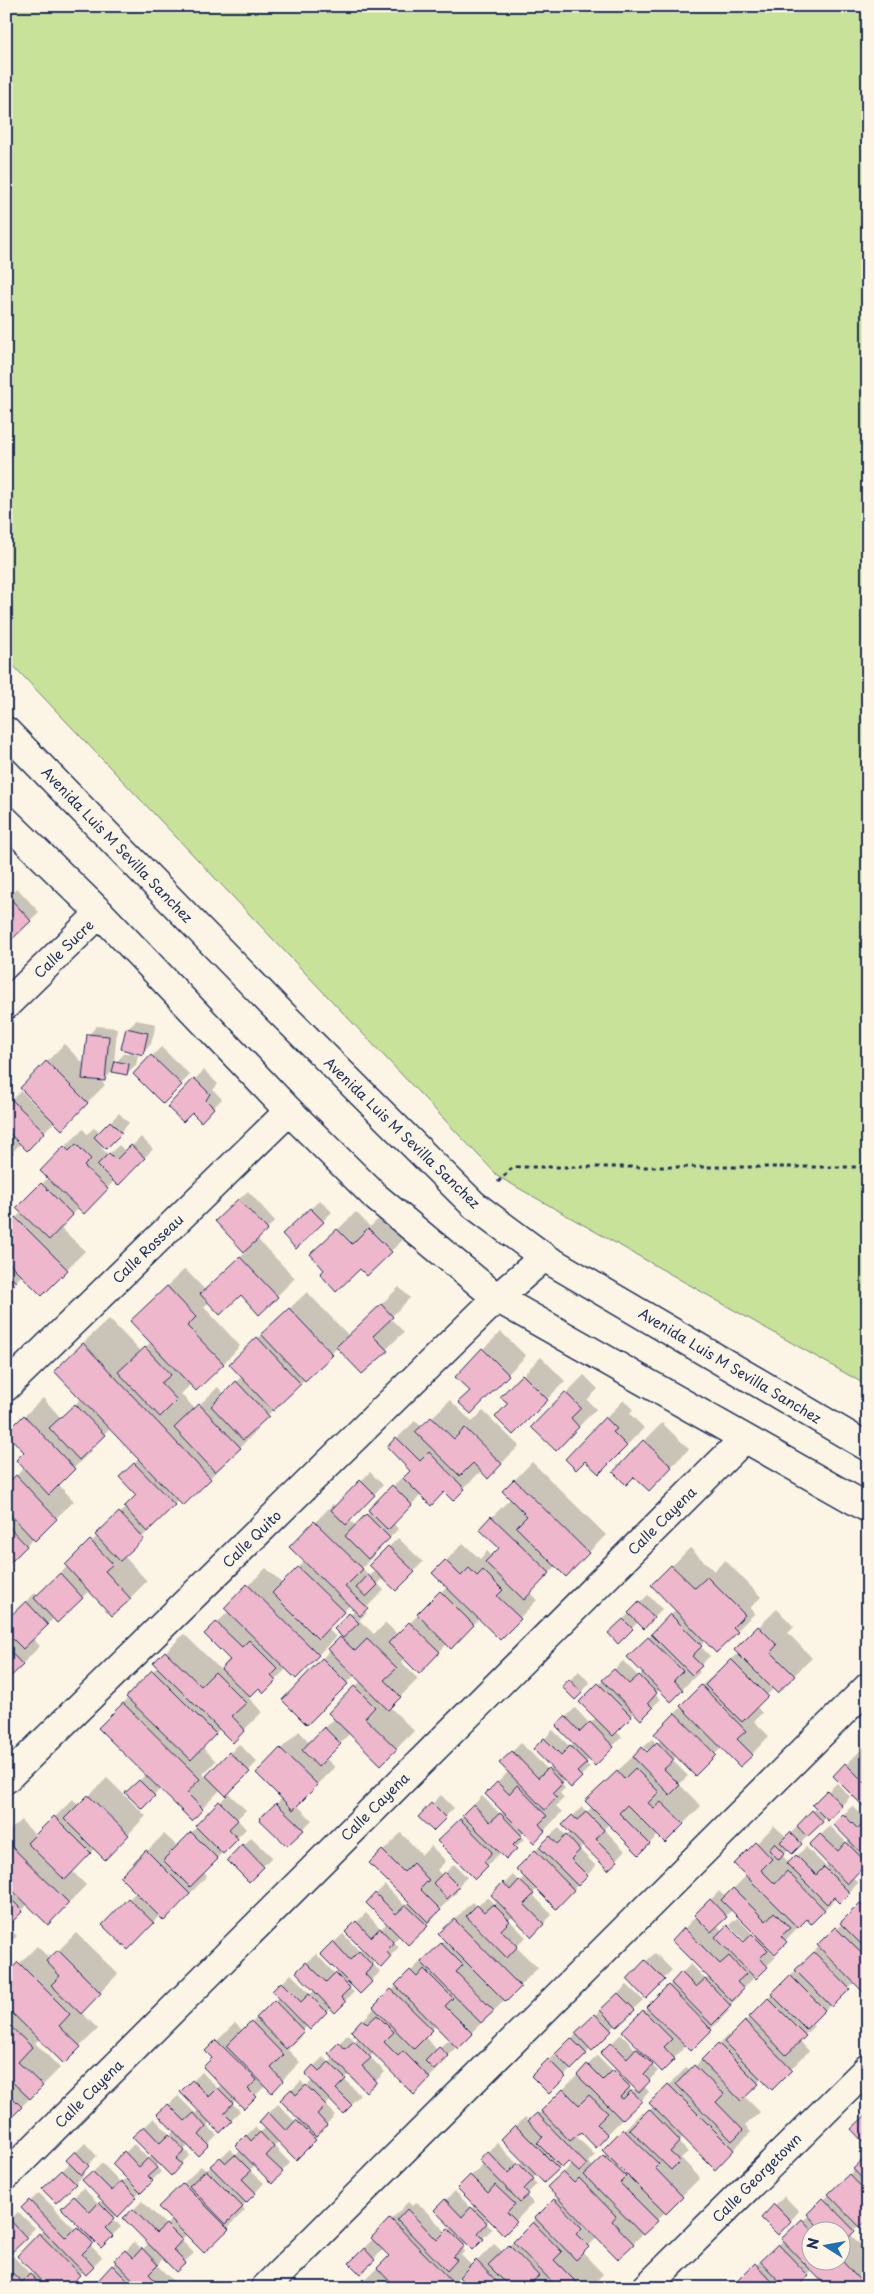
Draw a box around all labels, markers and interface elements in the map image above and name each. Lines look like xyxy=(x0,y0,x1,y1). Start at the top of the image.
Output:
street label: Avenida Luis M Sevilla Sanchez xyxy=(37,762,198,928)
street label: Calle Sucre xyxy=(29,915,98,983)
street label: Avenida Luis M Sevilla Sanchez xyxy=(320,1052,485,1213)
street label: Calle Rosseau xyxy=(107,1209,188,1288)
street label: Avenida Luis M Sevilla Sanchez xyxy=(635,1303,826,1429)
street label: Calle Cayena xyxy=(623,1481,701,1560)
street label: Calle Quito xyxy=(217,1505,286,1572)
street label: Calle Cayena xyxy=(336,1767,414,1846)
street label: Calle Cayena xyxy=(50,2054,128,2133)
street label: Calle Georgetown xyxy=(707,2128,806,2227)
north arrow xyxy=(802,2222,852,2272)
text: N xyxy=(801,2236,824,2251)

